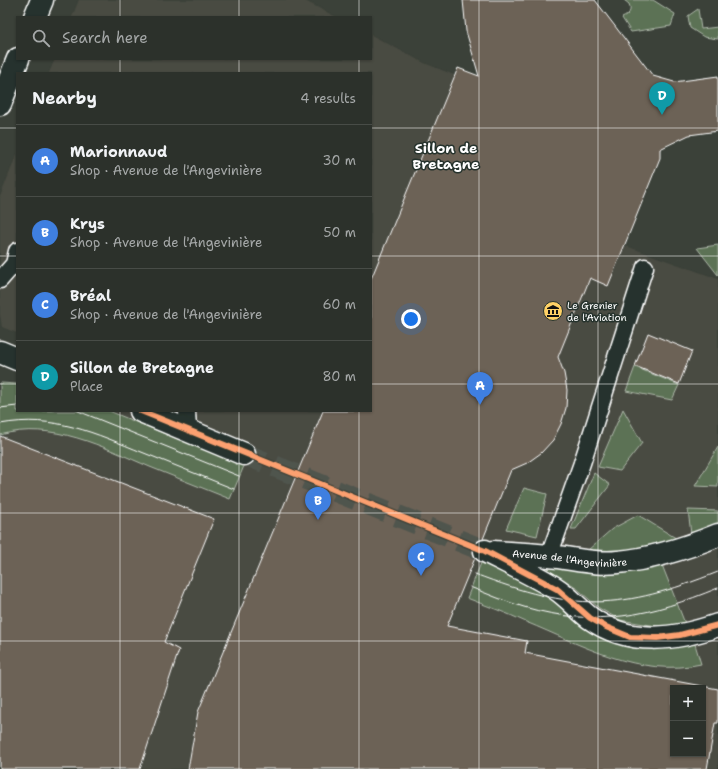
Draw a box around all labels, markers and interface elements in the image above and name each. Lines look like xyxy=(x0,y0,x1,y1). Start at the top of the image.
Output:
search box xyxy=(16,16,372,60)
icon: search xyxy=(30,27,52,49)
text: Search here xyxy=(62,28,148,48)
pin: D xyxy=(649,82,675,115)
text: Nearby xyxy=(32,87,97,109)
text: 4 results xyxy=(300,90,356,107)
district label: Sillon de Bretagne xyxy=(413,139,480,173)
text: Marionnaud xyxy=(70,142,167,162)
text: A xyxy=(40,152,50,169)
text: 30 m xyxy=(322,152,356,169)
text: Shop · Avenue de l'Angevinière xyxy=(70,162,262,179)
text: Krys xyxy=(70,214,105,234)
text: B xyxy=(41,224,49,241)
text: 50 m xyxy=(323,224,356,241)
text: Shop · Avenue de l'Angevinière xyxy=(70,234,262,251)
text: Bréal xyxy=(70,286,111,306)
text: C xyxy=(41,296,49,313)
text: 60 m xyxy=(323,296,356,313)
place label: Le Grenier de l'Aviation xyxy=(567,299,627,324)
museum icon: Le Grenier de l'Aviation xyxy=(542,300,564,322)
text: Shop · Avenue de l'Angevinière xyxy=(70,306,262,323)
your location xyxy=(401,309,421,329)
text: Sillon de Bretagne xyxy=(70,358,214,378)
text: D xyxy=(40,368,50,385)
text: 80 m xyxy=(322,368,356,385)
pin: A xyxy=(467,372,493,405)
text: Place xyxy=(70,378,103,395)
pin: B xyxy=(305,487,331,520)
pin: C xyxy=(408,543,434,576)
street label: Avenue de l'Angevinière xyxy=(512,547,628,569)
map controls xyxy=(670,685,706,757)
button: + xyxy=(670,685,706,721)
button: − xyxy=(670,721,706,757)

